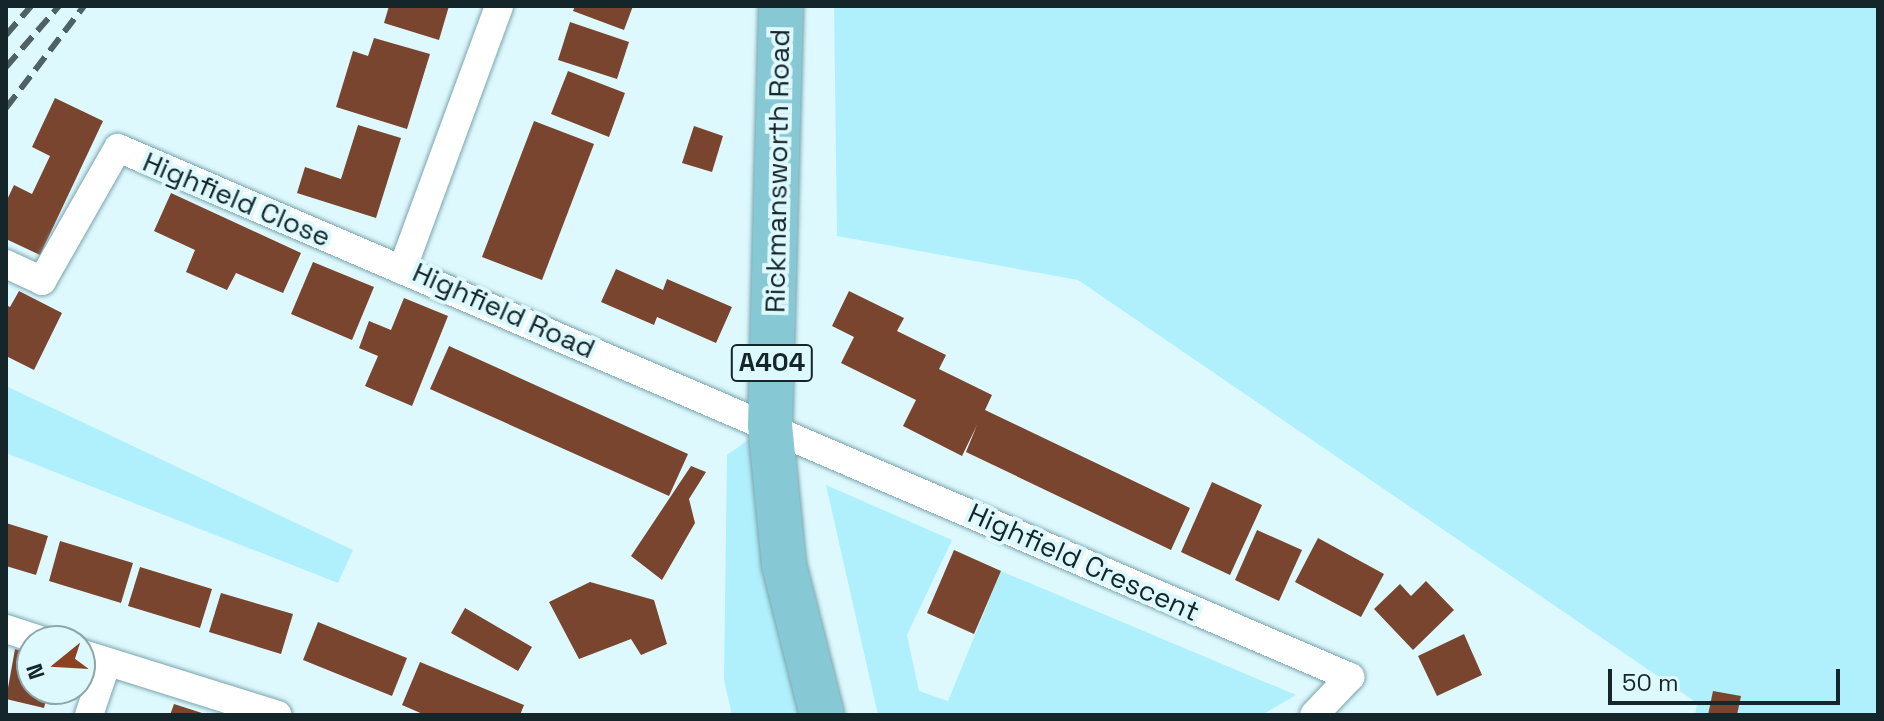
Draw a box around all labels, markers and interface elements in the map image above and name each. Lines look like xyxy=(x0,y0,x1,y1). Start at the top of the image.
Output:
street label: Rickmansworth Road xyxy=(758,29,796,313)
street label: Highfield Close xyxy=(138,144,336,254)
street label: Highfield Road xyxy=(408,255,600,365)
road number: A404 xyxy=(730,341,814,385)
street label: Highfield Crescent xyxy=(963,496,1205,628)
north arrow xyxy=(16,625,96,705)
scale bar xyxy=(1612,653,1844,703)
text: N xyxy=(19,660,51,683)
text: 50 m xyxy=(1622,667,1679,698)

